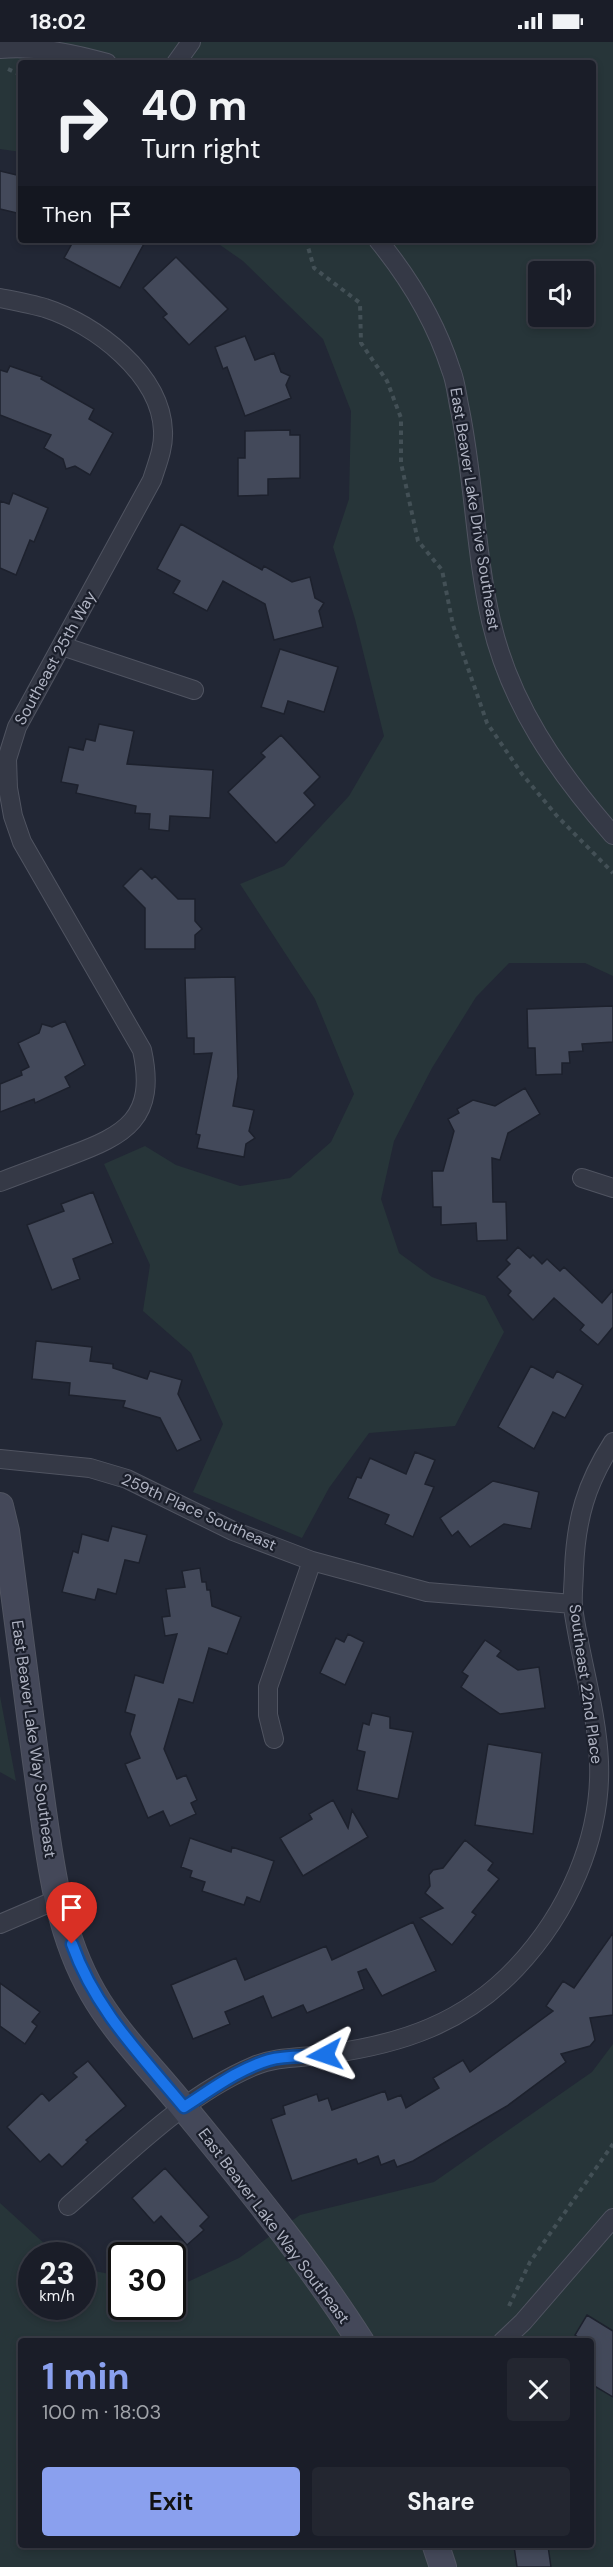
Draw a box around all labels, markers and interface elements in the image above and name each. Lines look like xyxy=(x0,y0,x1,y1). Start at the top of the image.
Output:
text: 18:02 xyxy=(30,7,86,36)
text: 40 m xyxy=(141,78,247,133)
icon: right xyxy=(42,84,120,162)
text: Turn right xyxy=(141,131,261,166)
icon: arrive xyxy=(104,198,137,231)
text: Then xyxy=(42,200,92,229)
map controls xyxy=(528,261,594,327)
button: sound xyxy=(528,261,594,327)
street label: East Beaver Lake Drive Southeast xyxy=(445,386,505,632)
street label: Southeast 25th Way xyxy=(9,587,101,729)
street label: 259th Place Southeast xyxy=(118,1468,280,1556)
street label: Southeast 22nd Place xyxy=(564,1603,608,1765)
street label: East Beaver Lake Way Southeast xyxy=(7,1619,61,1859)
pin xyxy=(46,1882,97,1944)
icon: arrive xyxy=(55,1891,88,1924)
position arrow xyxy=(293,2023,357,2087)
street label: East Beaver Lake Way Southeast xyxy=(193,2124,355,2328)
speed limit sign: 30 xyxy=(108,2242,186,2320)
text: 23 xyxy=(39,2254,75,2293)
text: km/h xyxy=(39,2286,75,2306)
text: 1 min xyxy=(42,2353,130,2400)
button: close xyxy=(507,2358,570,2421)
text: 100 m · 18:03 xyxy=(42,2399,161,2425)
button: Exit xyxy=(42,2467,300,2536)
button: Share xyxy=(312,2467,570,2536)

